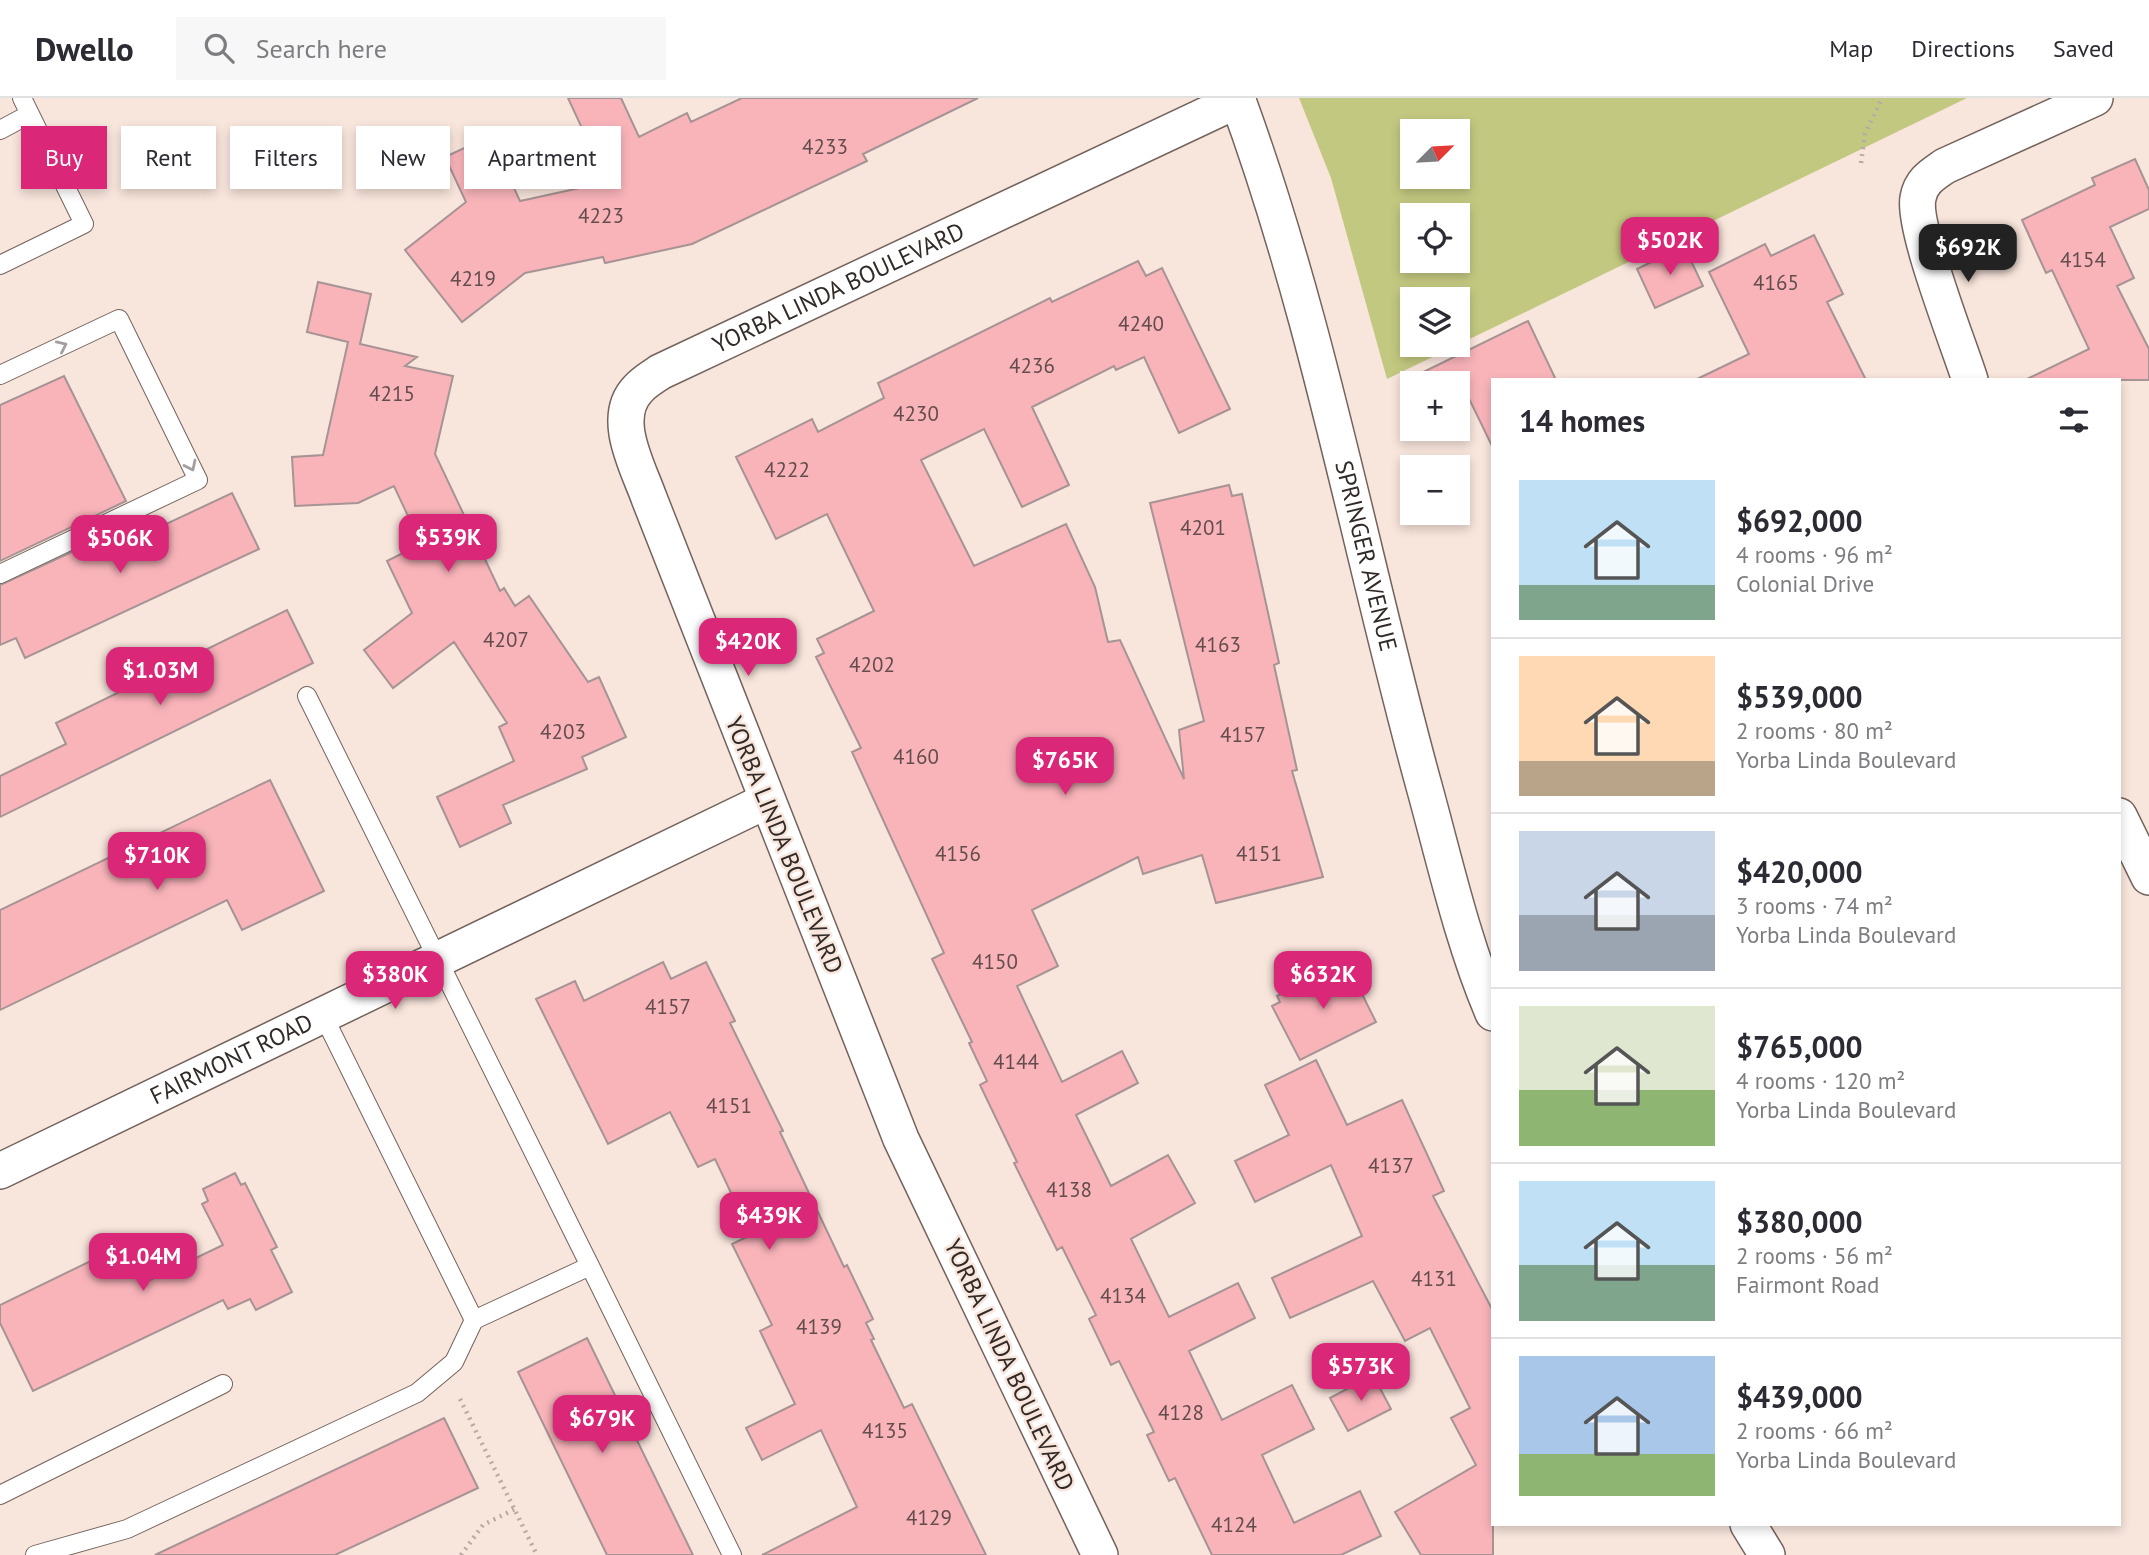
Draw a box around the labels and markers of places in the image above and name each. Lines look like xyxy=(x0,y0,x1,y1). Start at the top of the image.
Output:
pin: $502K xyxy=(1621,218,1719,277)
pin: $692K xyxy=(1919,225,2017,284)
pin: $539K xyxy=(399,514,497,574)
pin: $506K xyxy=(71,516,169,575)
pin: $420K xyxy=(699,618,797,678)
pin: $1.03M xyxy=(103,648,217,707)
pin: $765K xyxy=(1016,738,1114,797)
pin: $710K xyxy=(108,832,206,892)
pin: $380K xyxy=(346,951,444,1011)
pin: $632K xyxy=(1274,951,1372,1011)
pin: $439K xyxy=(720,1192,818,1252)
pin: $1.04M xyxy=(86,1234,200,1293)
pin: $573K xyxy=(1312,1344,1410,1403)
pin: $679K xyxy=(553,1396,651,1455)

